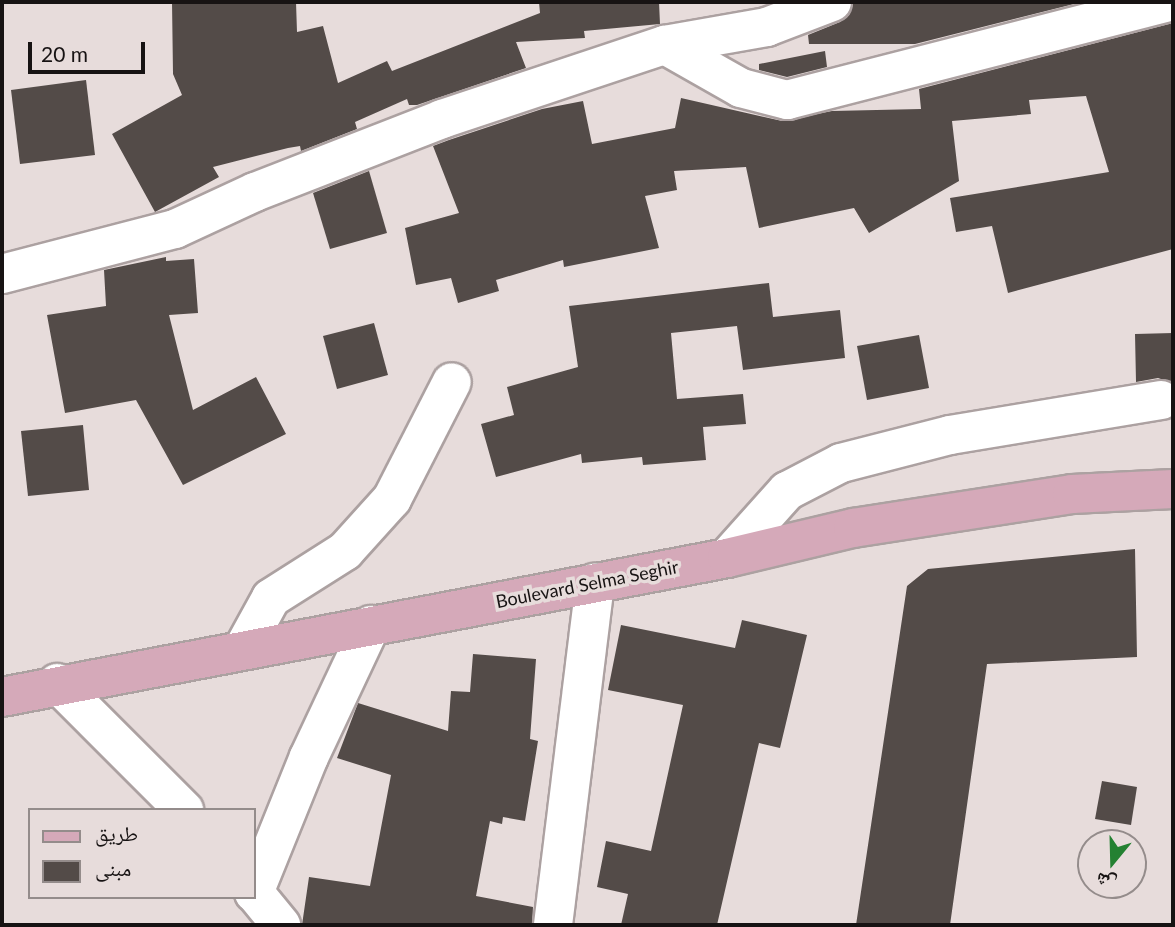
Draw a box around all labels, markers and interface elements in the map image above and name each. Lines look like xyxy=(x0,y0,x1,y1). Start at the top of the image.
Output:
scale bar xyxy=(32,28,149,72)
text: 20 m xyxy=(41,41,88,66)
street label: Boulevard Selma Seghir xyxy=(494,556,680,612)
legend xyxy=(28,808,256,899)
text: طريق xyxy=(95,820,138,845)
north arrow xyxy=(1077,829,1147,899)
text: مبنى xyxy=(95,855,131,880)
text: ش xyxy=(1092,868,1119,897)

